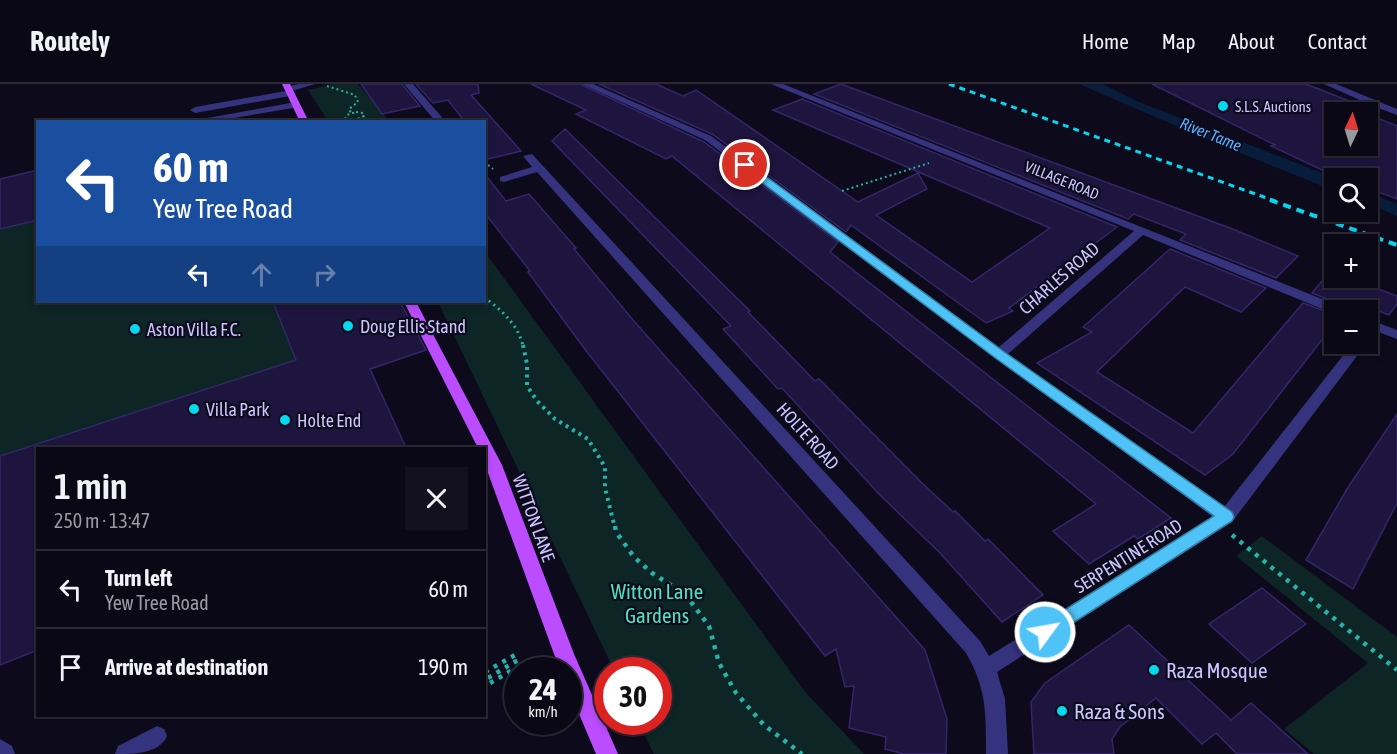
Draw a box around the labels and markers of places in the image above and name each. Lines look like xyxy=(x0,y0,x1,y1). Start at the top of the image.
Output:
place label: S.L.S. Auctions xyxy=(1235,98,1311,115)
marker: S.L.S. Auctions xyxy=(1216,99,1230,113)
pin xyxy=(719,139,770,190)
place label: Doug Ellis Stand xyxy=(360,316,466,337)
place label: Aston Villa F.C. xyxy=(147,319,241,340)
marker: Doug Ellis Stand xyxy=(341,319,355,333)
marker: Aston Villa F.C. xyxy=(128,322,142,336)
place label: Villa Park xyxy=(206,399,269,420)
marker: Villa Park xyxy=(187,402,201,416)
place label: Holte End xyxy=(297,410,361,431)
marker: Holte End xyxy=(278,413,292,427)
place label: Raza Mosque xyxy=(1166,658,1267,682)
marker: Raza Mosque xyxy=(1147,663,1161,677)
place label: Raza & Sons xyxy=(1074,699,1165,723)
marker: Raza & Sons xyxy=(1055,704,1069,718)

